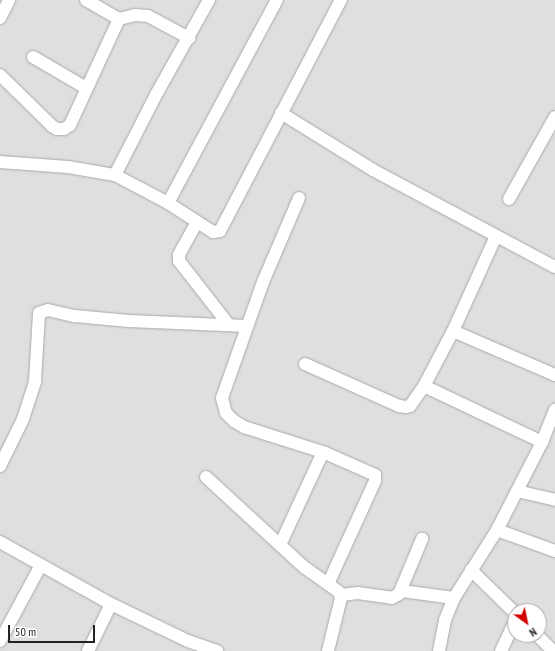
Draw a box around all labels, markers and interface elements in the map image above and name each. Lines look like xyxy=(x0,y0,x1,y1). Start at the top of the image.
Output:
north arrow xyxy=(507,603,547,643)
scale bar xyxy=(10,617,97,643)
text: 50 m xyxy=(15,624,36,639)
text: N xyxy=(527,625,539,640)

